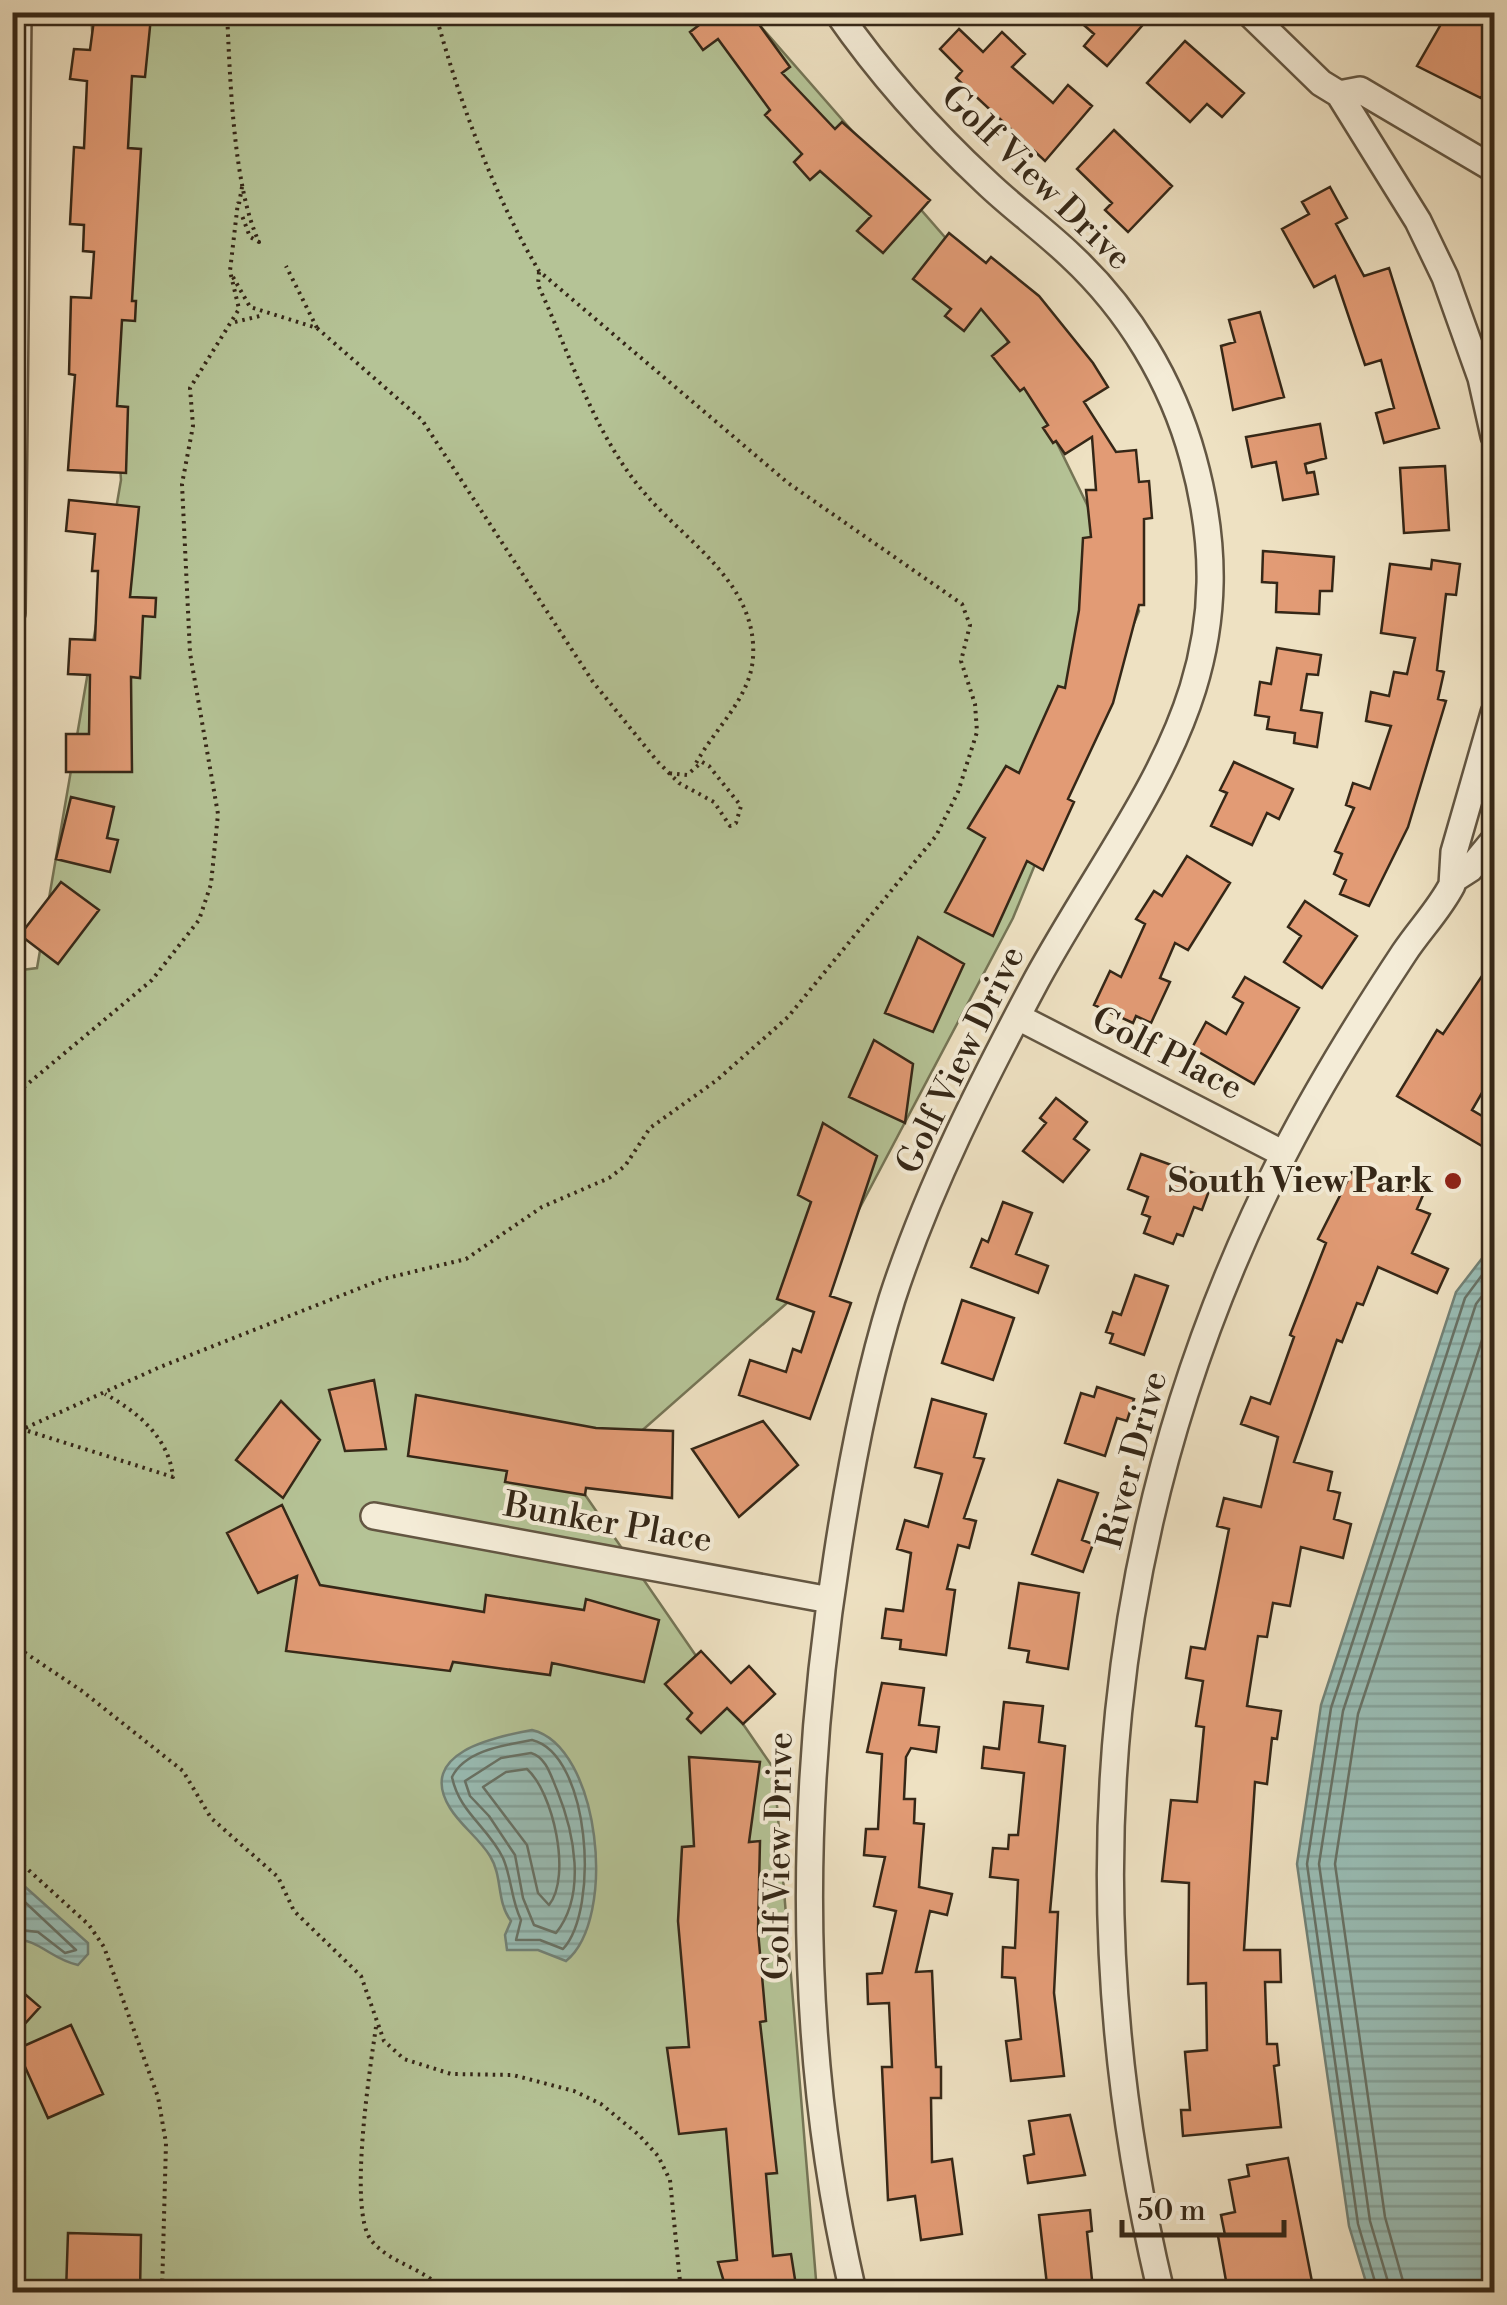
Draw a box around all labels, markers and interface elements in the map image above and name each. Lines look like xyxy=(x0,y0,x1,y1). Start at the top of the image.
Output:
street label: Golf View Drive xyxy=(932,76,1140,280)
street label: Golf View Drive xyxy=(887,939,1035,1181)
street label: Golf Place xyxy=(1085,998,1249,1110)
place label: South View Park xyxy=(1168,1160,1433,1203)
marker: South View Park xyxy=(1442,1170,1464,1192)
street label: River Drive xyxy=(1089,1367,1177,1553)
street label: Bunker Place xyxy=(499,1483,716,1562)
street label: Golf View Drive xyxy=(755,1731,803,1981)
scale bar xyxy=(1122,2175,1284,2237)
text: 50 m xyxy=(1137,2192,1206,2230)

